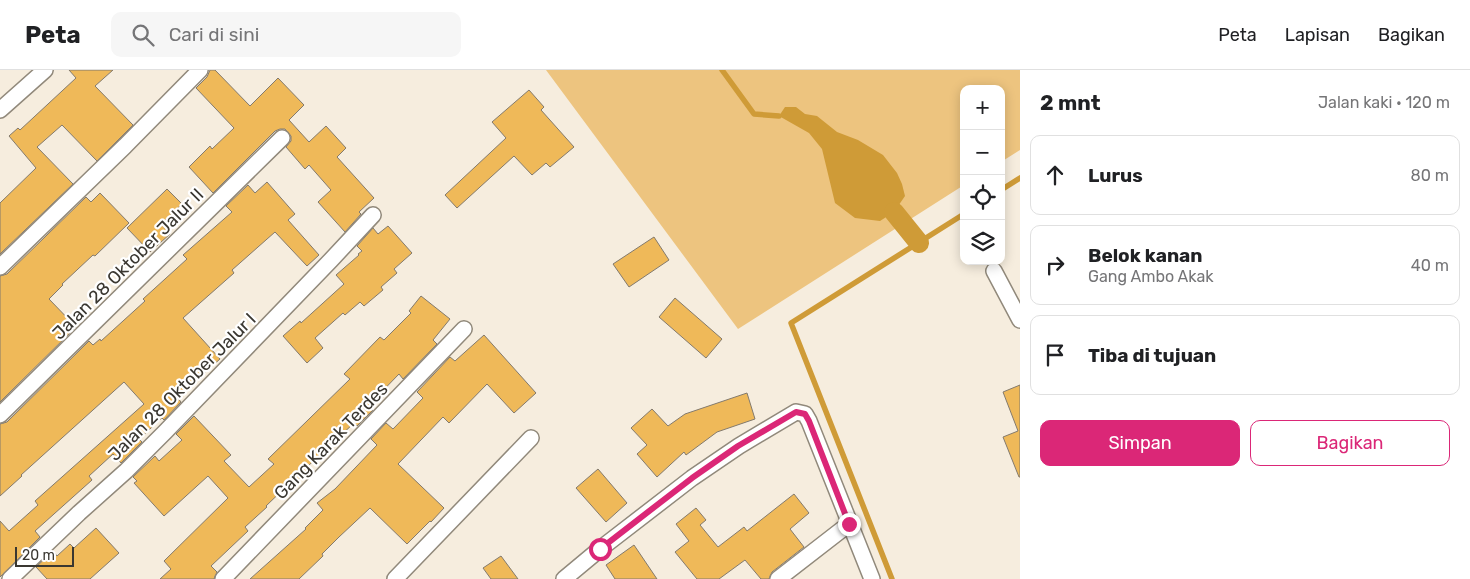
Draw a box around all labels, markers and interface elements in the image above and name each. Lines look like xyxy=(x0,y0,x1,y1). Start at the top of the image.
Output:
search box xyxy=(111,12,461,57)
text: Peta xyxy=(25,21,81,49)
icon: search xyxy=(129,21,157,49)
text: Cari di sini xyxy=(169,23,259,46)
text: Peta xyxy=(1218,24,1257,46)
text: Lapisan xyxy=(1285,24,1350,46)
text: Bagikan xyxy=(1378,24,1445,46)
map controls xyxy=(960,85,1005,265)
button: + xyxy=(960,85,1005,130)
text: 2 mnt xyxy=(1040,90,1101,115)
text: Jalan kaki · 120 m xyxy=(1318,93,1450,112)
button: − xyxy=(960,130,1005,175)
icon: ahead xyxy=(1041,161,1069,189)
text: Lurus xyxy=(1088,164,1143,187)
text: 80 m xyxy=(1411,166,1449,185)
button: locate xyxy=(960,175,1005,220)
street label: Jalan 28 Oktober Jalur II xyxy=(48,184,208,344)
button: layers xyxy=(960,220,1005,265)
text: Belok kanan xyxy=(1088,244,1203,267)
icon: right xyxy=(1041,251,1069,279)
text: 40 m xyxy=(1411,256,1449,275)
text: Gang Ambo Akak xyxy=(1088,267,1214,286)
street label: Jalan 28 Oktober Jalur I xyxy=(103,308,261,466)
icon: arrive xyxy=(1041,341,1069,369)
text: Tiba di tujuan xyxy=(1088,344,1216,367)
street label: Gang Karak Terdes xyxy=(270,378,392,504)
button: Simpan xyxy=(1040,420,1240,466)
button: Bagikan xyxy=(1250,420,1450,466)
route end xyxy=(838,513,861,536)
route start xyxy=(589,538,612,561)
scale bar xyxy=(15,544,74,567)
text: 20 m xyxy=(22,547,55,564)

